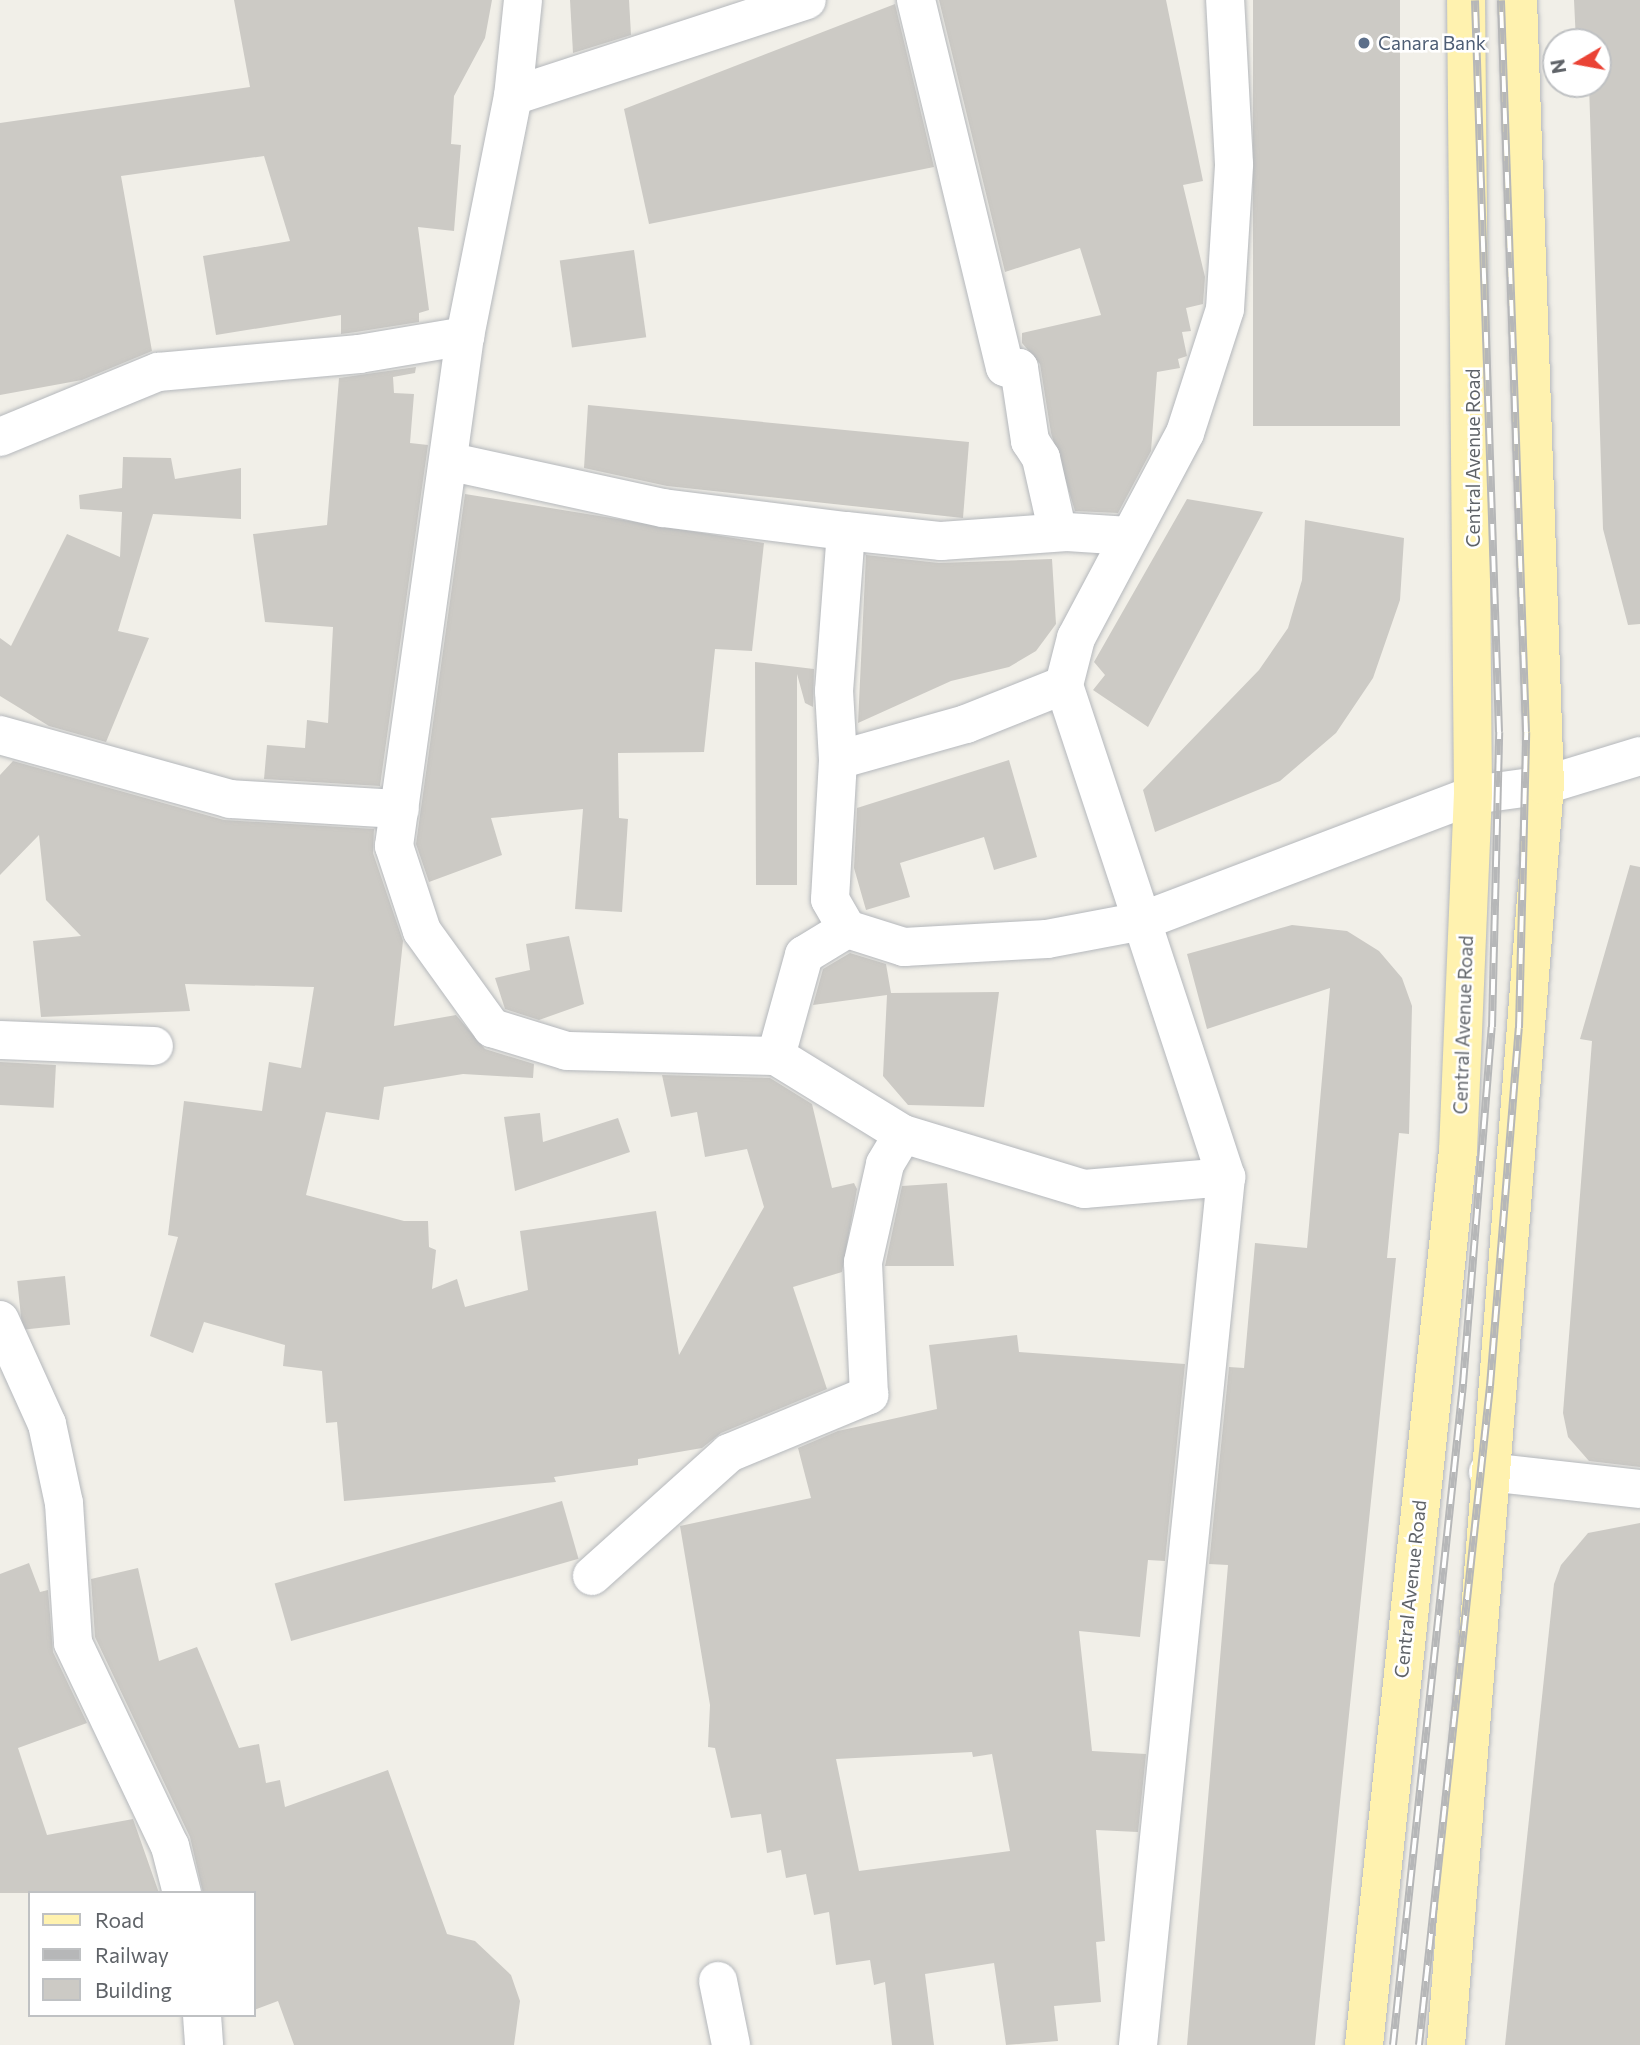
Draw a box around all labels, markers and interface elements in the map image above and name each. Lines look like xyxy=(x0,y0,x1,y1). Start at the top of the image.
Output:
north arrow xyxy=(1542,28,1612,98)
place label: Canara Bank xyxy=(1378,32,1486,54)
marker: Canara Bank xyxy=(1356,35,1372,51)
text: N xyxy=(1545,57,1570,75)
street label: Central Avenue Road xyxy=(1462,369,1484,547)
street label: Central Avenue Road xyxy=(1448,935,1478,1115)
street label: Central Avenue Road xyxy=(1389,1499,1431,1679)
legend xyxy=(28,1891,256,2017)
text: Road xyxy=(95,1907,144,1932)
text: Railway xyxy=(95,1942,169,1967)
text: Building xyxy=(95,1977,172,2002)

